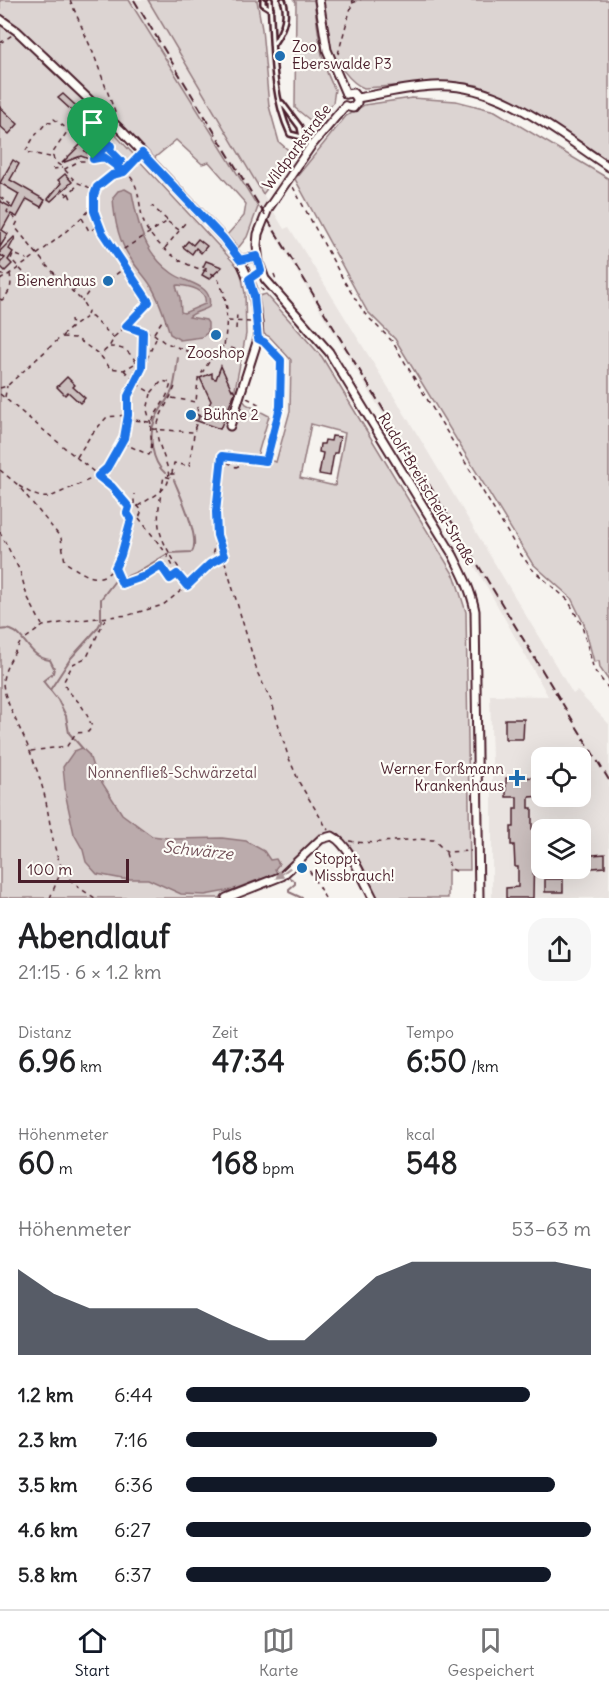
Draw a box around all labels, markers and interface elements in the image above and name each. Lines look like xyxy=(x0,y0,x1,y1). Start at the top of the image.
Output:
place label: Zoo Eberswalde P3 xyxy=(292,37,392,73)
marker: Zoo Eberswalde P3 xyxy=(273,49,287,63)
pin xyxy=(67,97,118,159)
street label: Wildparkstraße xyxy=(258,100,335,193)
icon: arrive xyxy=(76,106,109,139)
place label: Bienenhaus xyxy=(17,271,96,290)
marker: Bienenhaus xyxy=(101,274,115,288)
marker: Zooshop xyxy=(209,328,223,342)
place label: Zooshop xyxy=(187,343,245,362)
place label: Bühne 2 xyxy=(203,405,259,424)
marker: Bühne 2 xyxy=(184,408,198,422)
street label: Rudolf-Breitscheid-Straße xyxy=(374,409,481,568)
map controls xyxy=(531,747,591,879)
button: locate xyxy=(531,747,591,807)
place label: Werner Forßmann Krankenhaus xyxy=(381,759,504,795)
park label: Nonnenfließ-Schwärzetal xyxy=(87,763,257,782)
marker: Werner Forßmann Krankenhaus xyxy=(508,769,526,787)
button: layers xyxy=(531,819,591,879)
water label: Schwärze xyxy=(162,836,235,864)
place label: Stoppt Missbrauch! xyxy=(314,849,394,885)
scale bar xyxy=(18,856,129,884)
text: 100 m xyxy=(27,859,72,879)
marker: Stoppt Missbrauch! xyxy=(295,861,309,875)
one-way arrow xyxy=(275,867,291,880)
text: Abendlauf xyxy=(18,915,170,957)
button: share xyxy=(528,918,591,981)
text: 21:15 · 6 × 1.2 km xyxy=(18,959,162,984)
text: Distanz xyxy=(18,1022,72,1042)
text: Zeit xyxy=(212,1022,238,1042)
text: Tempo xyxy=(406,1022,454,1042)
text: 6.96 xyxy=(18,1042,76,1080)
text: 47:34 xyxy=(212,1042,285,1080)
text: 6:50 xyxy=(406,1042,467,1080)
text: km xyxy=(76,1056,102,1076)
text: /km xyxy=(467,1056,499,1076)
text: Höhenmeter xyxy=(18,1124,109,1144)
text: Puls xyxy=(212,1124,242,1144)
text: kcal xyxy=(406,1124,435,1144)
text: 60 xyxy=(18,1144,55,1182)
text: 168 xyxy=(212,1144,259,1182)
text: 548 xyxy=(406,1144,458,1182)
text: m xyxy=(55,1158,73,1178)
text: bpm xyxy=(259,1158,294,1178)
text: Höhenmeter xyxy=(18,1216,131,1241)
text: 53–63 m xyxy=(512,1216,591,1241)
text: 1.2 km xyxy=(18,1382,74,1407)
text: 6:44 xyxy=(114,1382,153,1407)
text: 2.3 km xyxy=(18,1427,77,1452)
text: 7:16 xyxy=(114,1427,148,1452)
text: 3.5 km xyxy=(18,1472,78,1497)
text: 6:36 xyxy=(114,1472,153,1497)
text: 4.6 km xyxy=(18,1517,78,1542)
text: 6:27 xyxy=(114,1517,151,1542)
text: 5.8 km xyxy=(18,1562,78,1587)
text: 6:37 xyxy=(114,1562,151,1587)
tab: Start xyxy=(75,1624,110,1680)
tab: Karte xyxy=(259,1624,298,1680)
tab: Gespeichert xyxy=(448,1624,534,1680)

